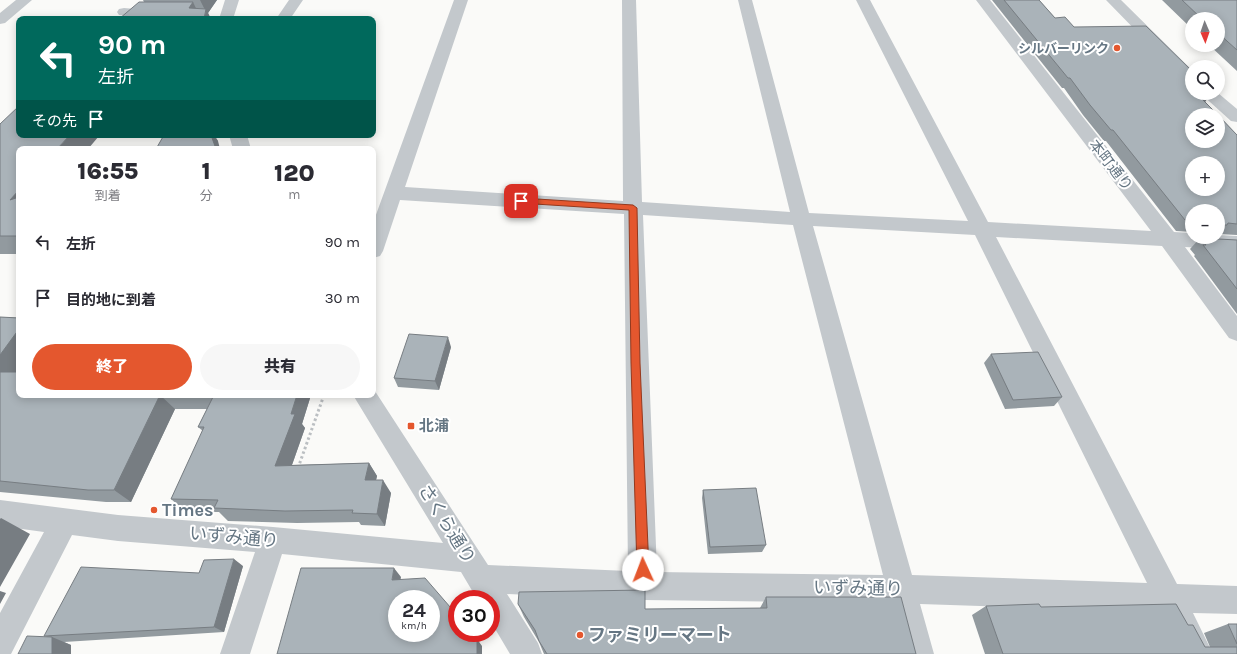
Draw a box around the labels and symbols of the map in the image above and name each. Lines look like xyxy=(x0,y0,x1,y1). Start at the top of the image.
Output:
north arrow xyxy=(1185,12,1225,52)
place label: シルバーリンク xyxy=(1018,41,1109,56)
marker: シルバーリンク xyxy=(1112,43,1122,53)
street label: 本町通り xyxy=(1085,136,1137,194)
pin xyxy=(504,184,538,218)
place label: 北浦 xyxy=(419,417,449,435)
marker: 北浦 xyxy=(406,421,416,431)
street label: さくら通り xyxy=(414,480,480,568)
place label: Times xyxy=(162,499,214,521)
marker: Times xyxy=(149,505,159,515)
street label: いずみ通り xyxy=(188,522,280,552)
position arrow xyxy=(622,549,664,591)
street label: いずみ通り xyxy=(813,576,903,600)
speed limit sign: 30 xyxy=(448,590,500,642)
place label: ファミリーマート xyxy=(588,624,732,646)
marker: ファミリーマート xyxy=(575,630,585,640)

